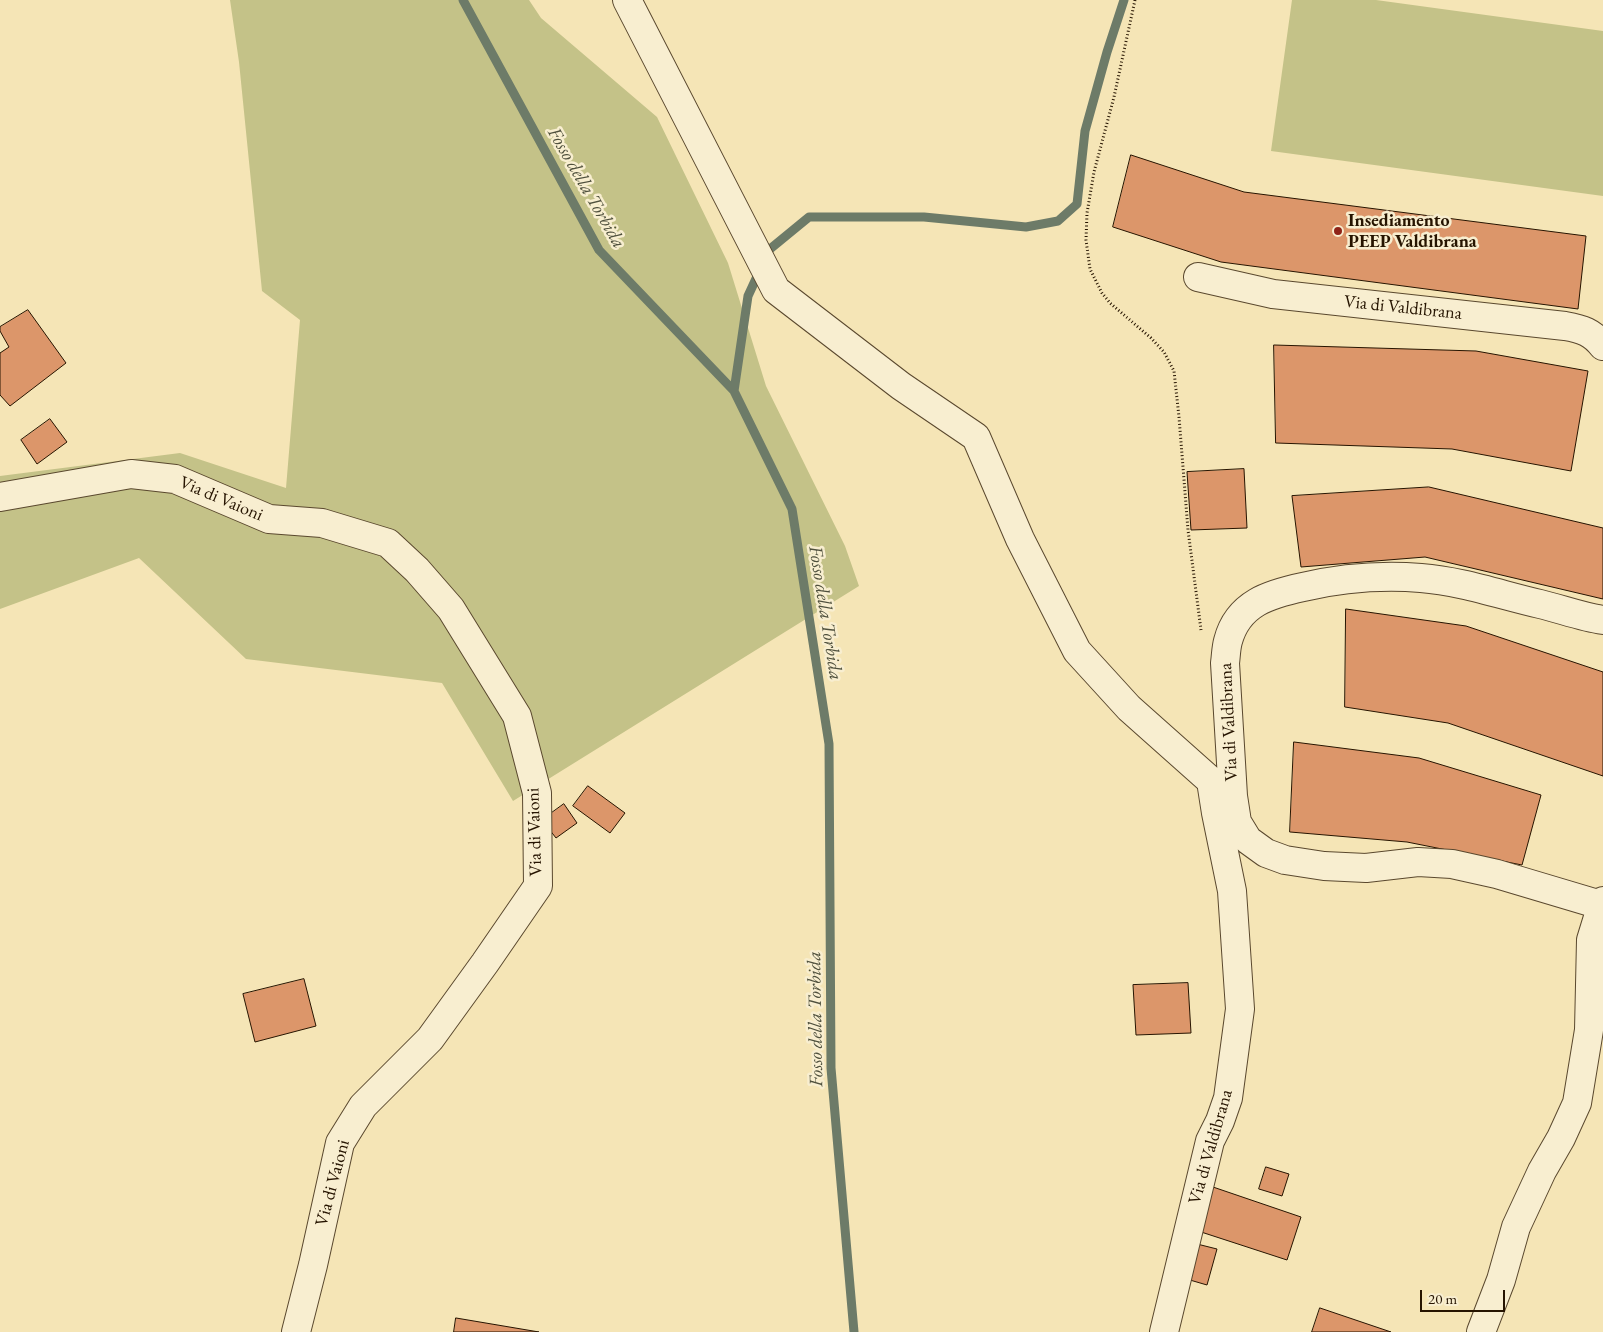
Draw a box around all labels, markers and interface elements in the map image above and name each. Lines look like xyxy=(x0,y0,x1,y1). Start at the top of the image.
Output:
water label: Fosso della Torbida xyxy=(542,124,630,252)
place label: Insediamento PEEP Valdibrana xyxy=(1348,210,1477,252)
marker: Insediamento PEEP Valdibrana xyxy=(1332,225,1344,237)
street label: Via di Valdibrana xyxy=(1343,291,1463,325)
street label: Via di Vaioni xyxy=(176,472,266,526)
water label: Fosso della Torbida xyxy=(803,544,847,682)
street label: Via di Valdibrana xyxy=(1215,662,1243,782)
street label: Via di Vaioni xyxy=(523,787,547,877)
water label: Fosso della Torbida xyxy=(803,951,829,1087)
street label: Via di Valdibrana xyxy=(1184,1087,1238,1207)
street label: Via di Vaioni xyxy=(311,1137,355,1229)
scale bar xyxy=(1423,1280,1508,1312)
text: 20 m xyxy=(1428,1289,1457,1308)

